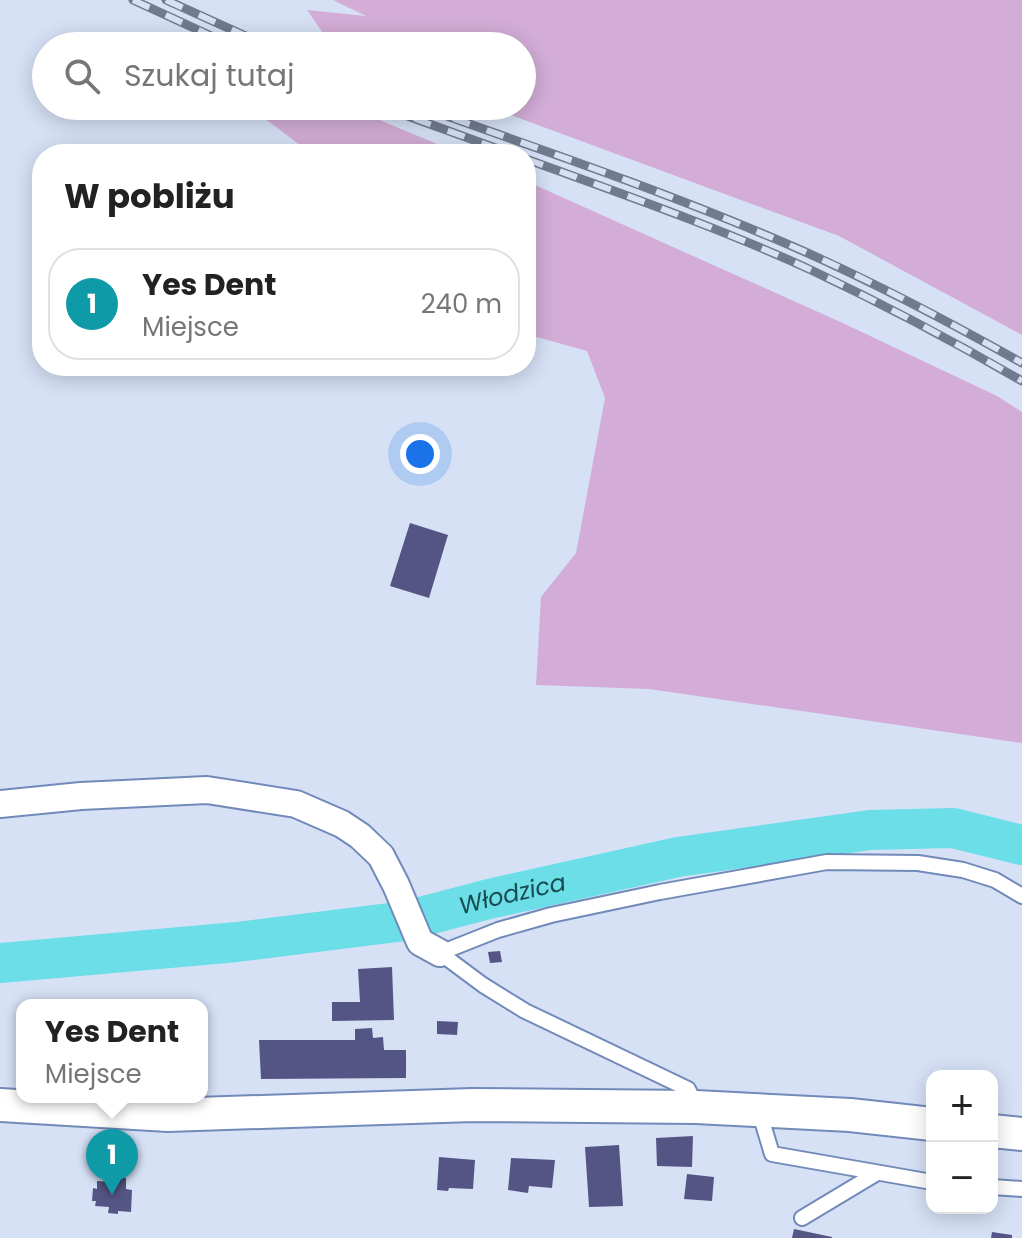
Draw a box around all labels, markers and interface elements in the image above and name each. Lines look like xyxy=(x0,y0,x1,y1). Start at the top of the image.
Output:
search box xyxy=(32,32,536,120)
icon: search xyxy=(60,54,104,98)
text: Szukaj tutaj xyxy=(124,54,294,97)
text: W pobliżu xyxy=(64,172,235,220)
text: Yes Dent xyxy=(142,263,276,306)
text: 1 xyxy=(87,286,97,322)
text: 240 m xyxy=(421,286,502,322)
text: Miejsce xyxy=(142,309,239,345)
your location xyxy=(400,434,440,474)
water label: Włodzica xyxy=(455,865,569,922)
popup xyxy=(16,999,208,1103)
text: Yes Dent xyxy=(45,1010,179,1053)
text: Miejsce xyxy=(45,1056,142,1092)
map controls xyxy=(926,1070,998,1214)
button: + xyxy=(926,1070,998,1142)
pin: 1 xyxy=(86,1129,138,1195)
button: − xyxy=(926,1142,998,1214)

